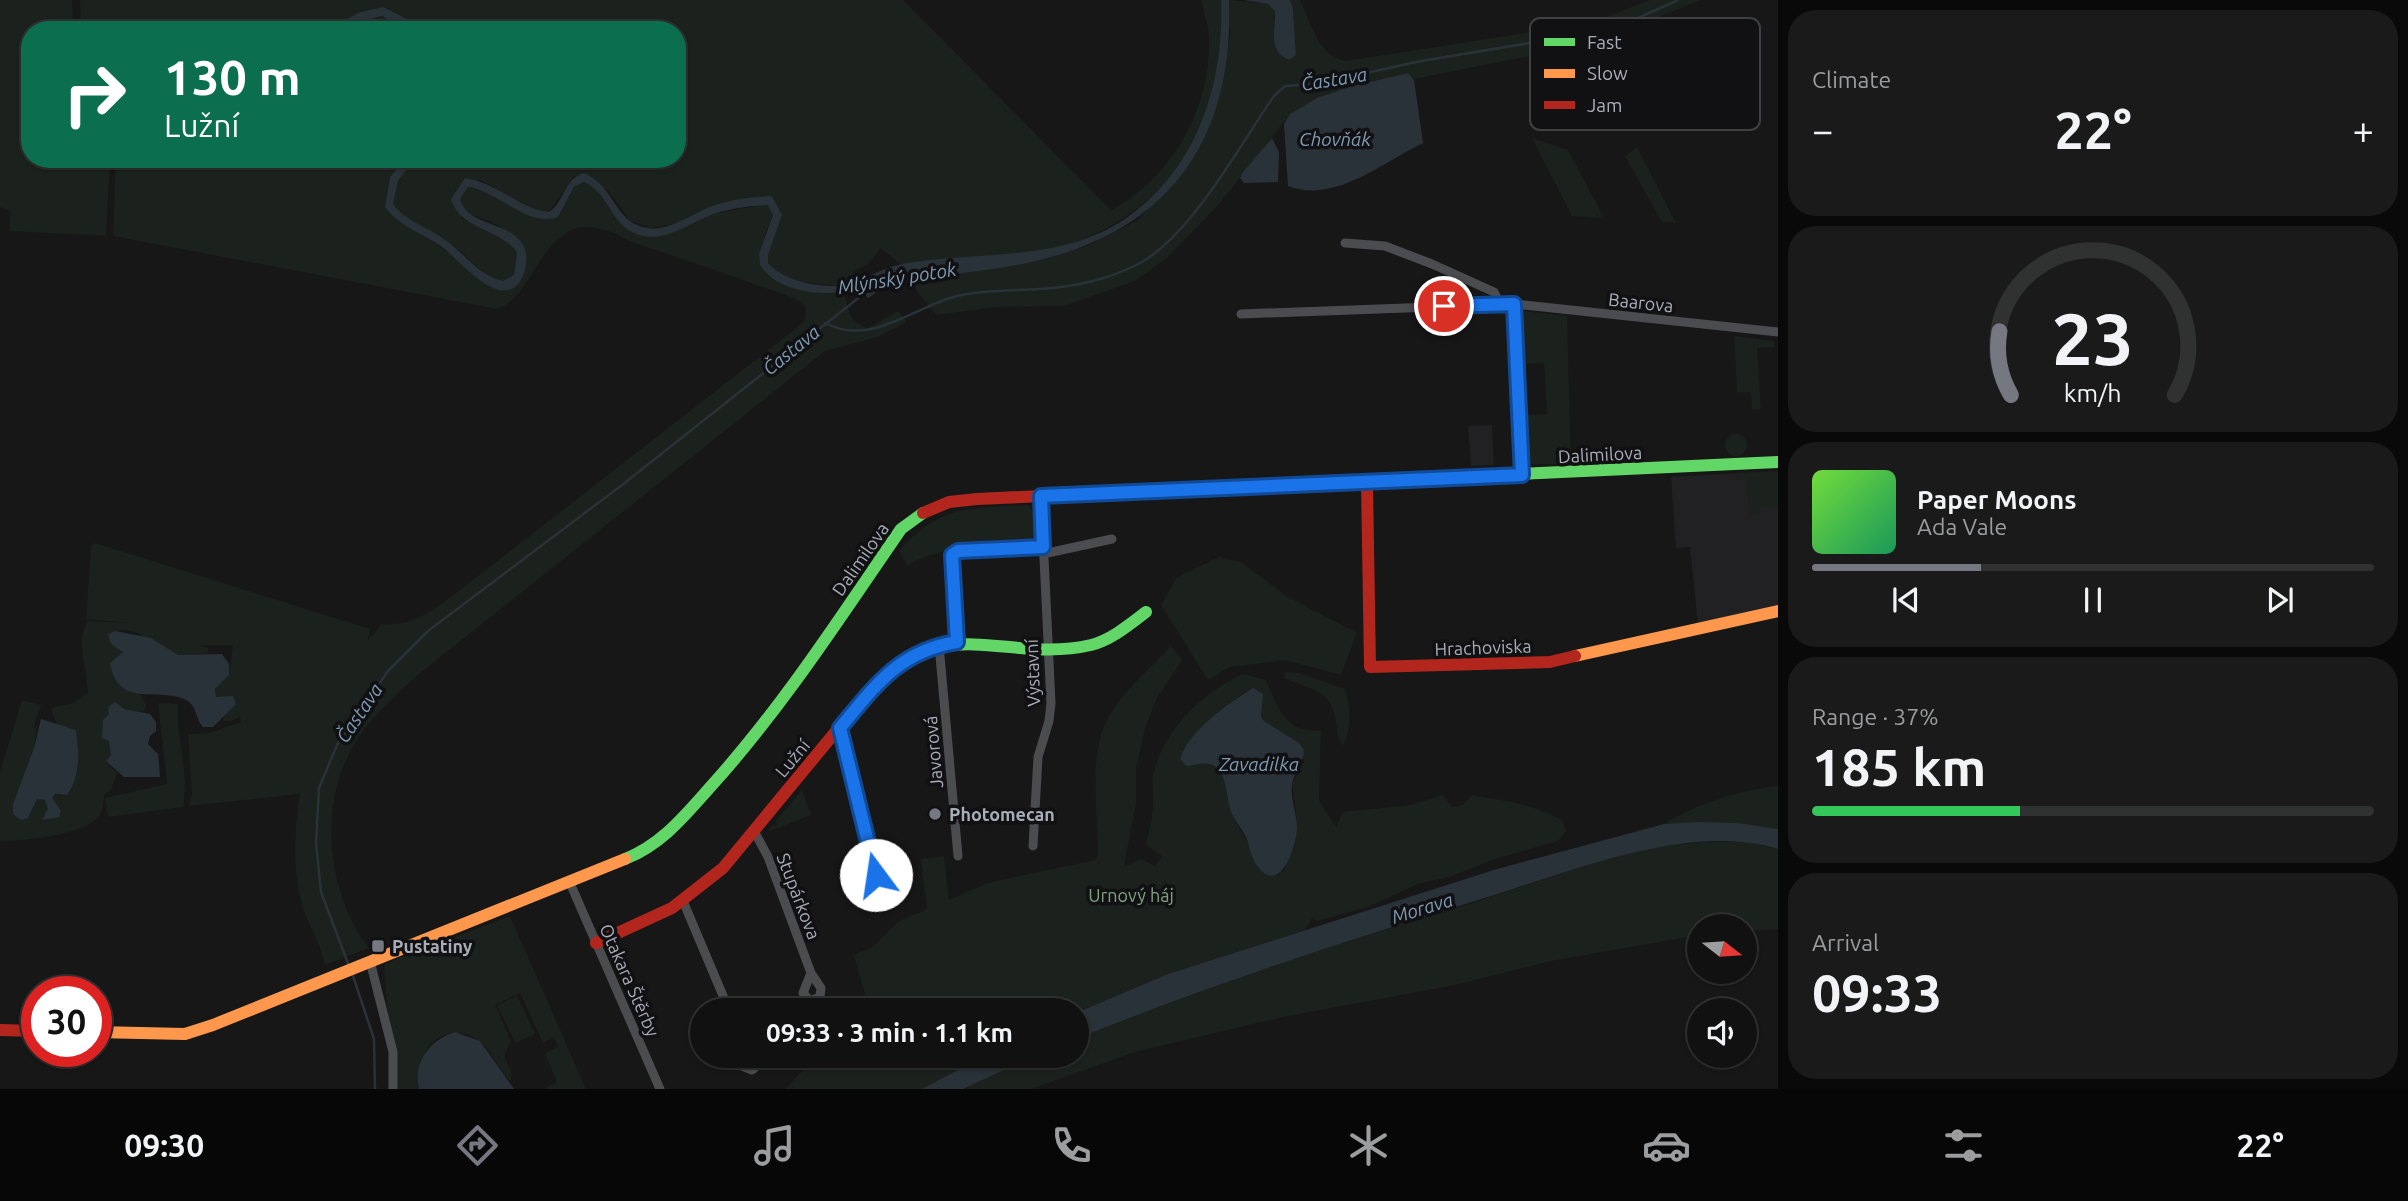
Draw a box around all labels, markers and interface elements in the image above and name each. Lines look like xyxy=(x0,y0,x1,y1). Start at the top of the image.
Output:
legend xyxy=(1530,18,1760,130)
text: Fast xyxy=(1587,31,1622,53)
icon: right xyxy=(49,49,140,140)
text: 130 m xyxy=(164,49,301,104)
text: Slow xyxy=(1587,62,1628,84)
water label: Častava xyxy=(1299,63,1369,95)
text: Climate xyxy=(1812,67,1891,92)
text: Jam xyxy=(1587,94,1623,116)
text: 22° xyxy=(2054,101,2132,159)
text: Lužní xyxy=(164,107,239,143)
text: − xyxy=(1812,109,1833,151)
text: + xyxy=(2353,109,2374,151)
water label: Chovňák xyxy=(1299,128,1371,150)
water label: Mlýnský potok xyxy=(836,258,958,298)
pin xyxy=(1414,276,1474,336)
icon: arrive xyxy=(1425,287,1463,325)
street label: Baarova xyxy=(1608,289,1674,315)
text: 23 xyxy=(2052,297,2134,379)
water label: Častava xyxy=(758,321,824,379)
text: km/h xyxy=(2064,378,2122,406)
street label: Dalimilova xyxy=(1557,442,1643,466)
text: Paper Moons xyxy=(1917,485,2076,514)
text: Ada Vale xyxy=(1917,514,2007,539)
street label: Dalimilova xyxy=(828,519,892,599)
icon: previous xyxy=(1887,581,1925,619)
icon: pause xyxy=(2074,581,2112,619)
icon: next xyxy=(2261,581,2299,619)
street label: Hrachoviska xyxy=(1434,635,1532,659)
street label: Výstavní xyxy=(1021,638,1043,707)
water label: Častava xyxy=(331,679,387,747)
text: Range · 37% xyxy=(1812,704,1939,729)
street label: Javorová xyxy=(920,715,946,789)
street label: Lužní xyxy=(771,735,814,781)
text: 185 km xyxy=(1812,738,1986,796)
water label: Zavadilka xyxy=(1218,753,1299,775)
place label: Photomecan xyxy=(949,804,1055,824)
marker: Photomecan xyxy=(927,806,943,822)
position arrow xyxy=(839,838,913,912)
street label: Stupárkova xyxy=(773,850,825,942)
park label: Urnový háj xyxy=(1088,885,1174,905)
water label: Morava xyxy=(1389,888,1455,928)
north arrow xyxy=(1687,914,1757,984)
map controls xyxy=(1687,914,1757,1068)
street label: Otakara Štěrby xyxy=(596,920,665,1040)
text: Arrival xyxy=(1812,930,1879,955)
place label: Pustatiny xyxy=(392,936,473,956)
marker: Pustatiny xyxy=(370,938,386,954)
text: 09:33 xyxy=(1812,964,1942,1022)
speed limit sign: 30 xyxy=(21,976,112,1067)
button: sound xyxy=(1687,998,1757,1068)
text: 09:33 · 3 min · 1.1 km xyxy=(766,1018,1013,1047)
icon: directions xyxy=(453,1121,502,1170)
icon: music xyxy=(750,1121,799,1170)
icon: phone xyxy=(1047,1121,1096,1170)
icon: climate xyxy=(1344,1121,1393,1170)
icon: car xyxy=(1642,1121,1691,1170)
icon: filters xyxy=(1939,1121,1988,1170)
text: 09:30 xyxy=(124,1127,204,1163)
text: 22° xyxy=(2236,1127,2284,1163)

